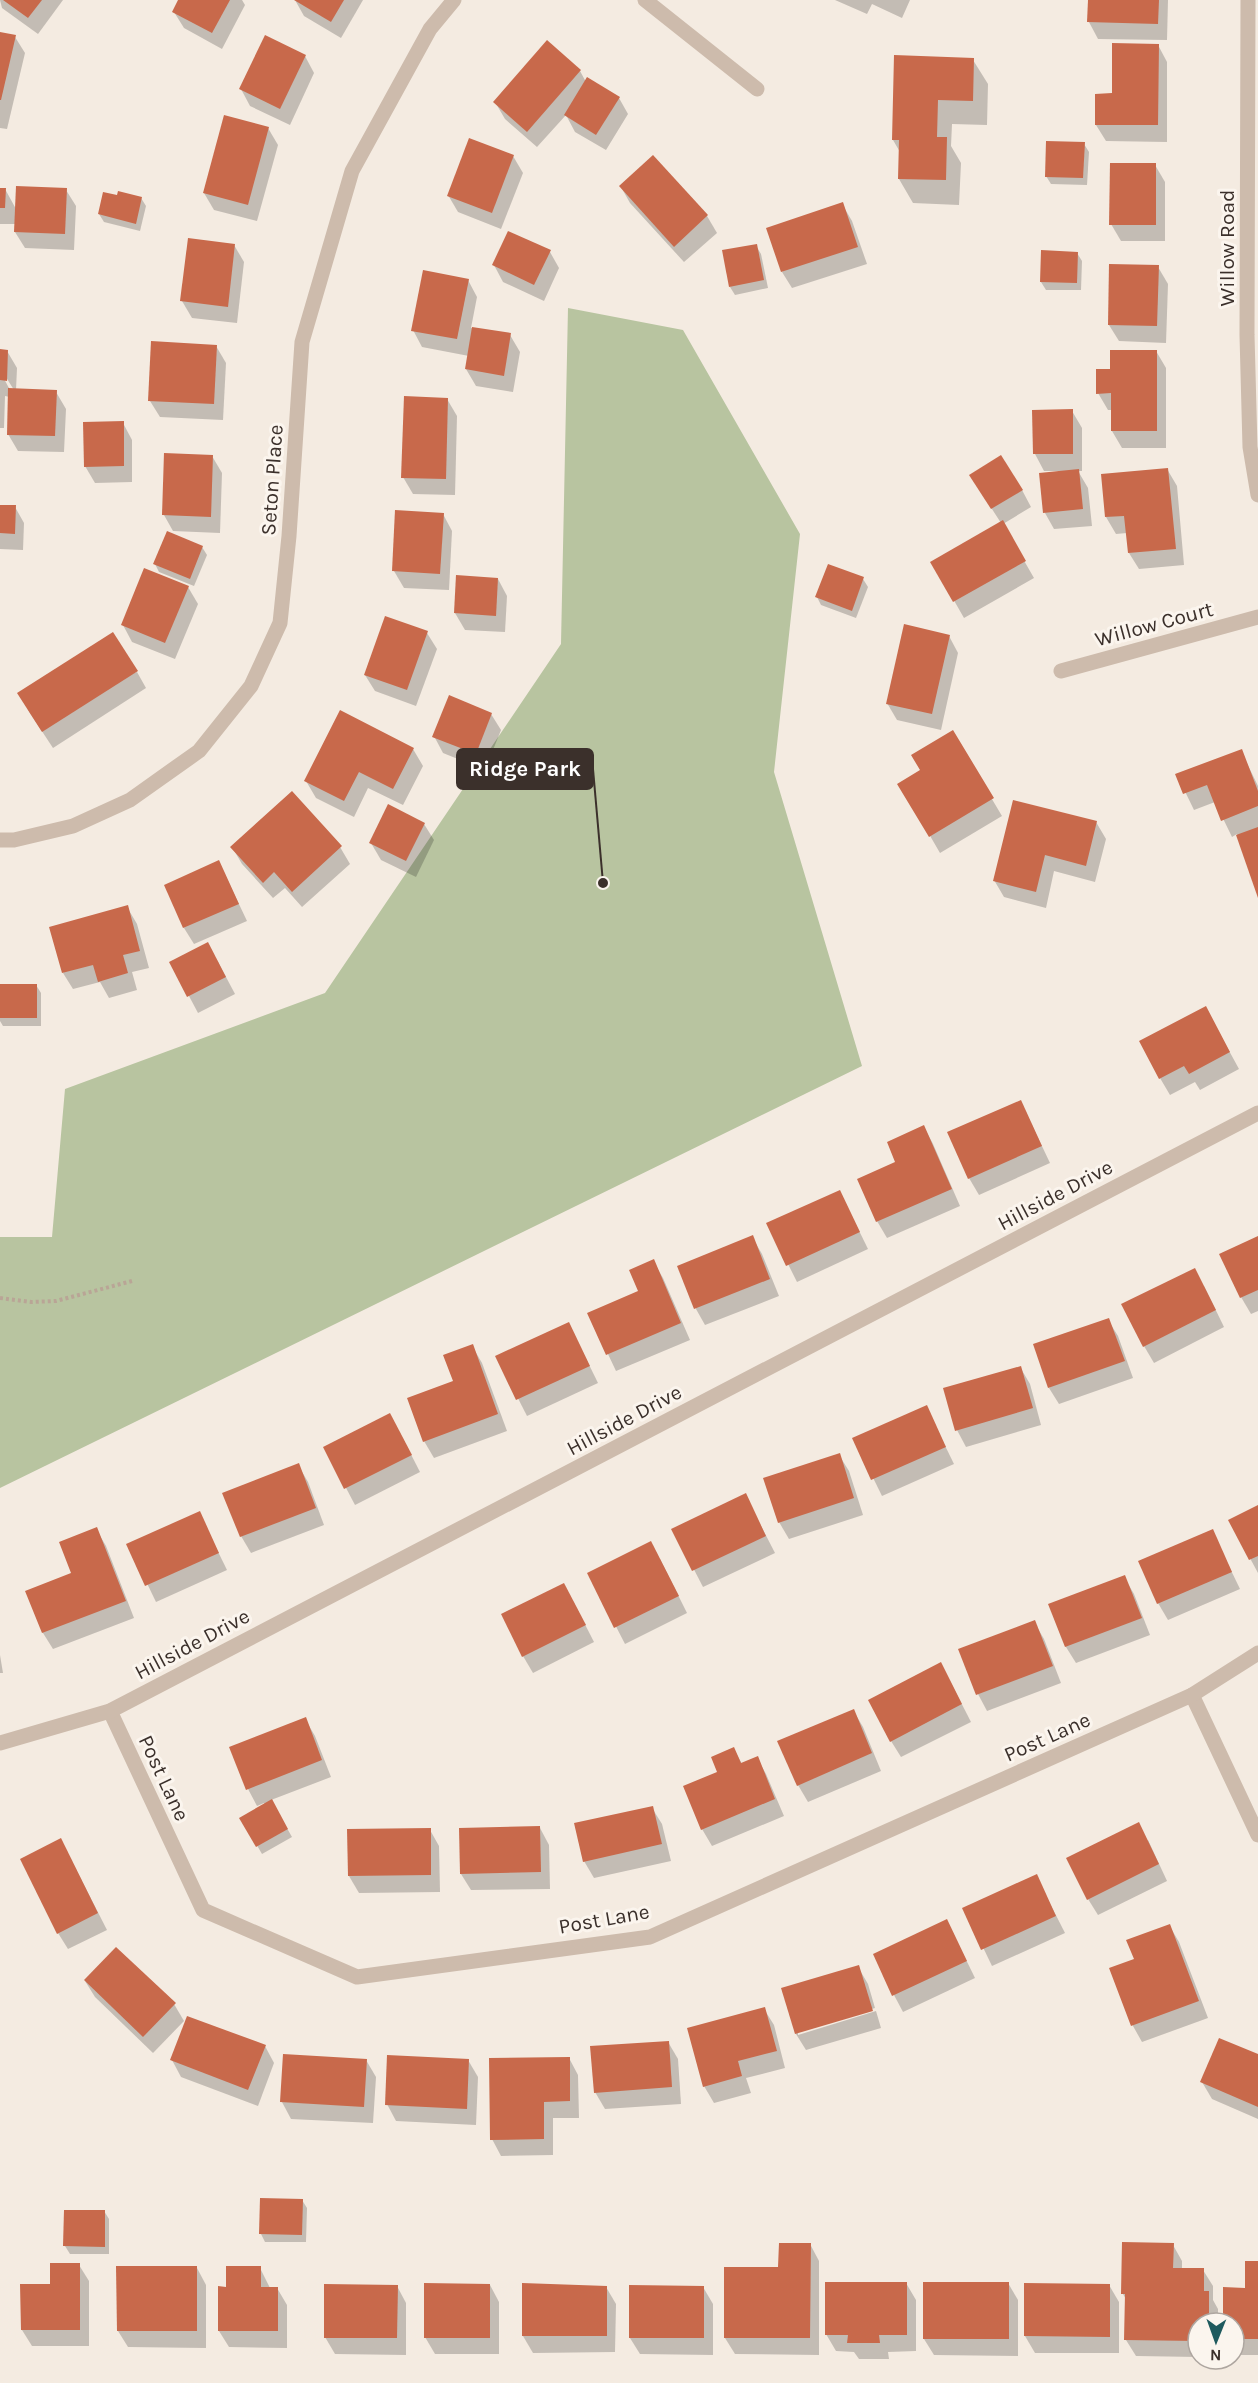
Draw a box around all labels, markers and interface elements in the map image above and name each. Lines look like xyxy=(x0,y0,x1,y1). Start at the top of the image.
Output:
street label: Willow Road xyxy=(1215,190,1239,306)
street label: Seton Place xyxy=(256,424,288,536)
street label: Willow Court xyxy=(1092,597,1216,651)
callout: Ridge Park xyxy=(457,749,593,789)
text: Ridge Park xyxy=(469,756,581,782)
street label: Hillside Drive xyxy=(993,1155,1117,1235)
street label: Hillside Drive xyxy=(562,1380,686,1460)
street label: Hillside Drive xyxy=(130,1604,254,1684)
street label: Post Lane xyxy=(1000,1707,1094,1767)
street label: Post Lane xyxy=(134,1731,194,1825)
street label: Post Lane xyxy=(557,1899,651,1939)
north arrow xyxy=(1186,2311,1246,2371)
text: N xyxy=(1210,2346,1222,2365)

